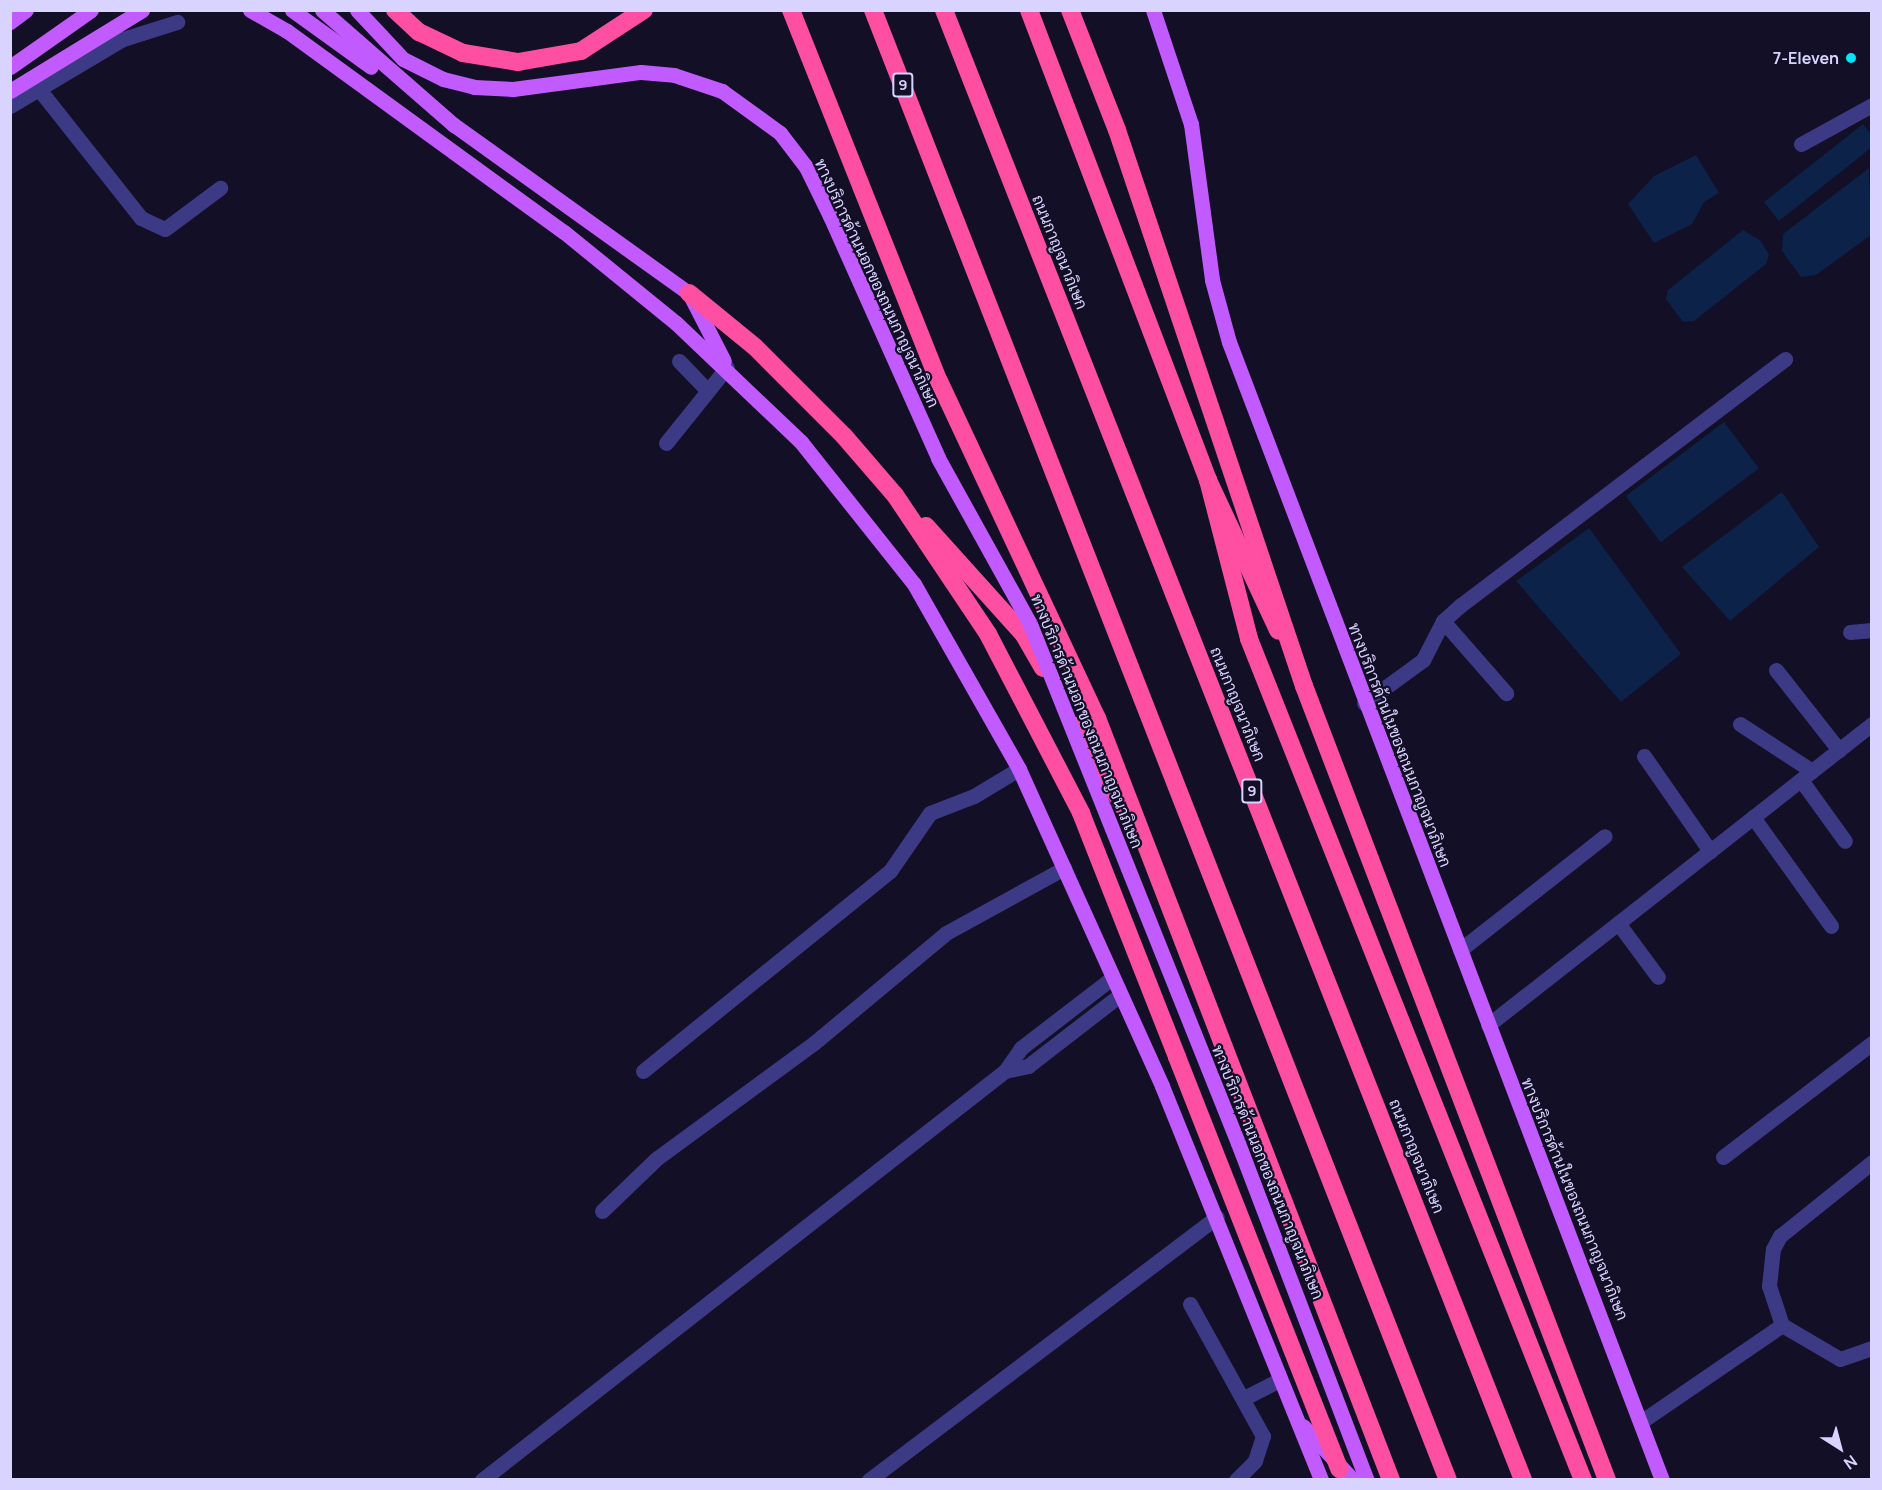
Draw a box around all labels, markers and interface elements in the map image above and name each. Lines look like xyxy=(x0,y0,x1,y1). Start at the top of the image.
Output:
place label: 7-Eleven xyxy=(1773,48,1839,68)
marker: 7-Eleven xyxy=(1844,51,1858,65)
road number: 9 xyxy=(891,73,915,97)
street label: ทางบริการด้านนอกของถนนกาญจนาภิเษก xyxy=(811,156,943,410)
street label: ถนนกาญจนาภิเษก xyxy=(1028,192,1092,312)
street label: ทางบริการด้านนอกของถนนกาญจนาภิเษก xyxy=(1027,591,1147,851)
street label: ทางบริการด้านในของถนนกาญจนาภิเษก xyxy=(1344,620,1456,870)
street label: ถนนกาญจนาภิเษก xyxy=(1206,644,1270,764)
road number: 9 xyxy=(1240,779,1264,803)
street label: ทางบริการด้านนอกของถนนกาญจนาภิเษก xyxy=(1208,1042,1328,1302)
street label: ทางบริการด้านในของถนนกาญจนาภิเษก xyxy=(1517,1075,1633,1323)
street label: ถนนกาญจนาภิเษก xyxy=(1385,1096,1449,1216)
north arrow xyxy=(1810,1418,1870,1478)
text: N xyxy=(1839,1450,1862,1475)

